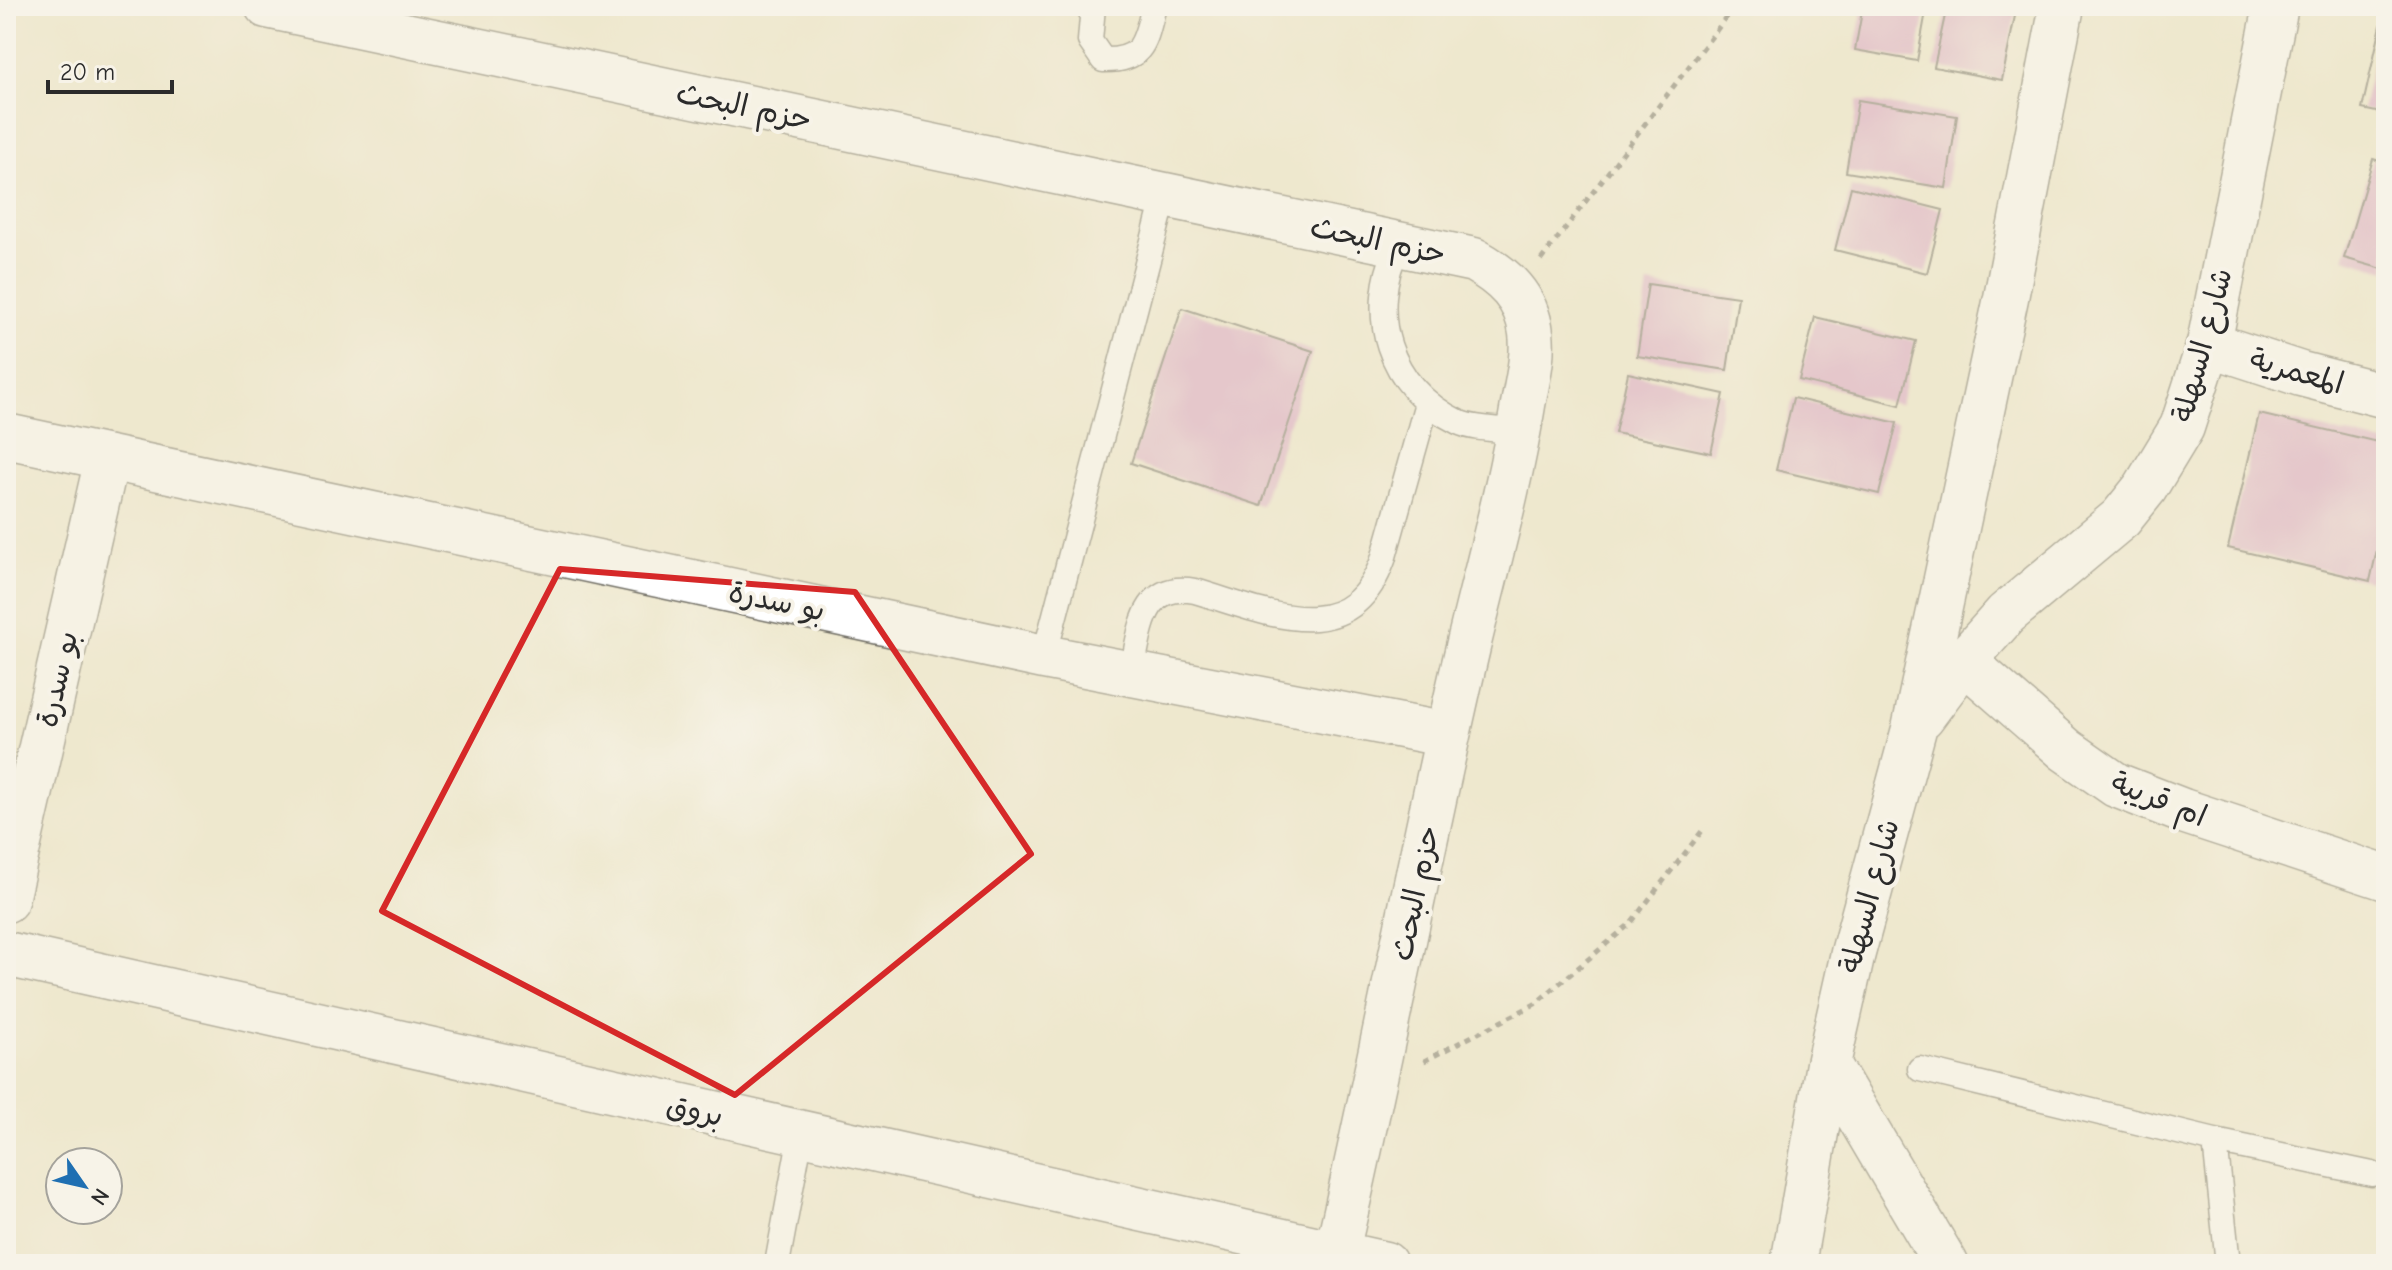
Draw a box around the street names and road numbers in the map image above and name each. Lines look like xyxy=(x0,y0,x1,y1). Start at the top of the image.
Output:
street label: حزم البحث xyxy=(672,75,815,142)
street label: حزم البحث xyxy=(1306,209,1449,276)
street label: شارع السهلة xyxy=(2165,264,2243,427)
street label: المعمرية xyxy=(2246,341,2348,402)
street label: بو سدرة xyxy=(726,574,828,629)
street label: بو سدرة xyxy=(29,628,85,730)
street label: ام قريبة xyxy=(2105,765,2212,838)
street label: شارع السهلة xyxy=(1832,815,1910,978)
street label: حزم البحث xyxy=(1384,822,1451,965)
street label: بروق xyxy=(663,1087,726,1134)

